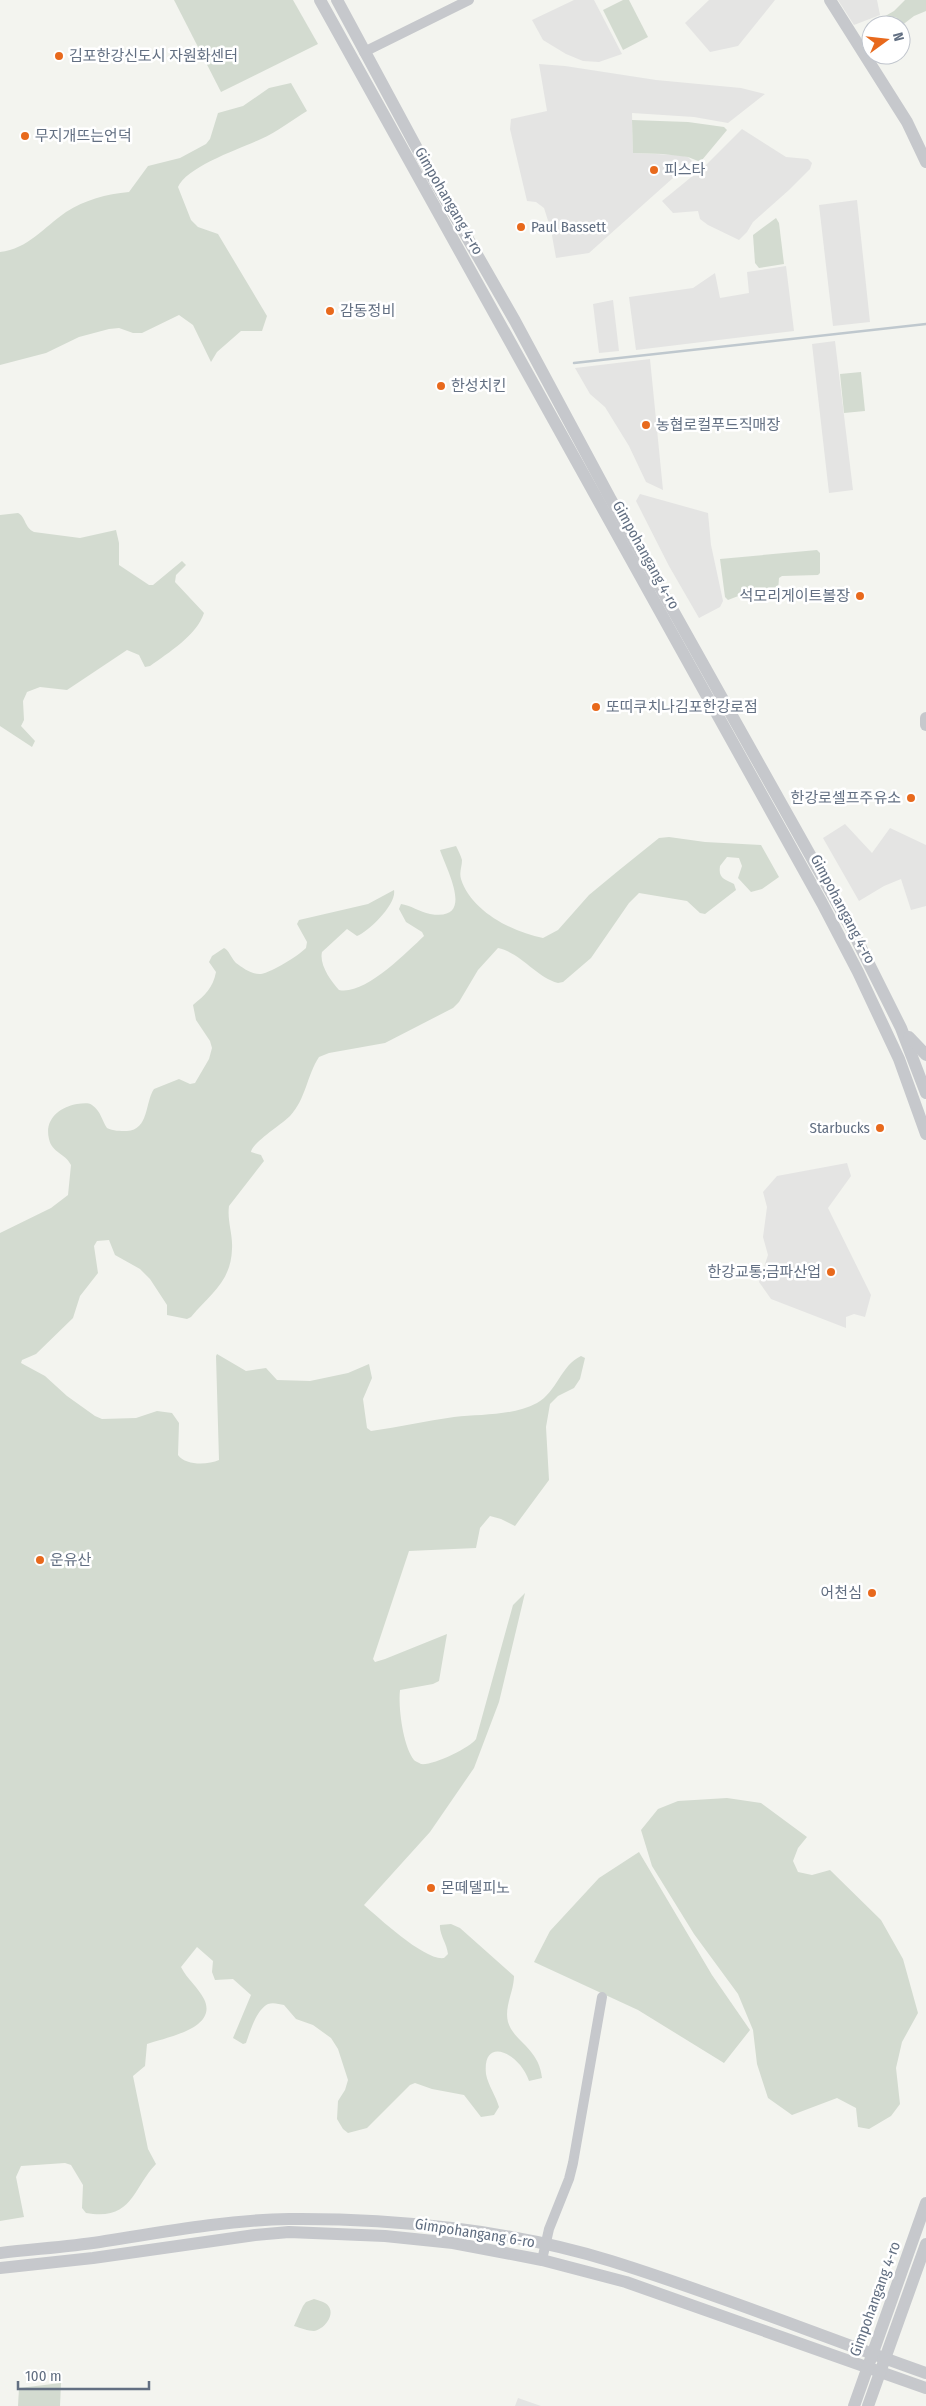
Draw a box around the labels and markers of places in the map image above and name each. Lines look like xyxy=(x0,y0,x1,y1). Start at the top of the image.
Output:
place label: 김포한강신도시 자원화센터 xyxy=(69,47,238,65)
marker: 김포한강신도시 자원화센터 xyxy=(53,50,65,62)
place label: 무지개뜨는언덕 xyxy=(35,127,132,145)
marker: 무지개뜨는언덕 xyxy=(19,130,31,142)
place label: 피스타 xyxy=(664,161,706,179)
marker: 피스타 xyxy=(648,164,660,176)
place label: Paul Bassett xyxy=(531,218,606,236)
marker: Paul Bassett xyxy=(515,221,527,233)
place label: 감동정비 xyxy=(340,302,395,320)
marker: 감동정비 xyxy=(324,305,336,317)
place label: 한성치킨 xyxy=(451,377,506,395)
marker: 한성치킨 xyxy=(435,380,447,392)
place label: 농협로컬푸드직매장 xyxy=(656,416,780,434)
marker: 농협로컬푸드직매장 xyxy=(640,419,652,431)
place label: 석모리게이트볼장 xyxy=(740,587,850,605)
marker: 석모리게이트볼장 xyxy=(854,590,866,602)
place label: 또띠쿠치나김포한강로점 xyxy=(606,698,758,716)
marker: 또띠쿠치나김포한강로점 xyxy=(590,701,602,713)
place label: 한강로셀프주유소 xyxy=(791,789,901,807)
marker: 한강로셀프주유소 xyxy=(905,792,917,804)
place label: Starbucks xyxy=(810,1119,870,1137)
marker: Starbucks xyxy=(874,1122,886,1134)
place label: 한강교통;금파산업 xyxy=(707,1263,821,1281)
marker: 한강교통;금파산업 xyxy=(825,1266,837,1278)
place label: 운유산 xyxy=(50,1551,92,1569)
marker: 운유산 xyxy=(34,1554,46,1566)
place label: 어천심 xyxy=(821,1584,862,1602)
marker: 어천심 xyxy=(866,1587,878,1599)
place label: 몬떼델피노 xyxy=(441,1879,510,1897)
marker: 몬떼델피노 xyxy=(425,1882,437,1894)

